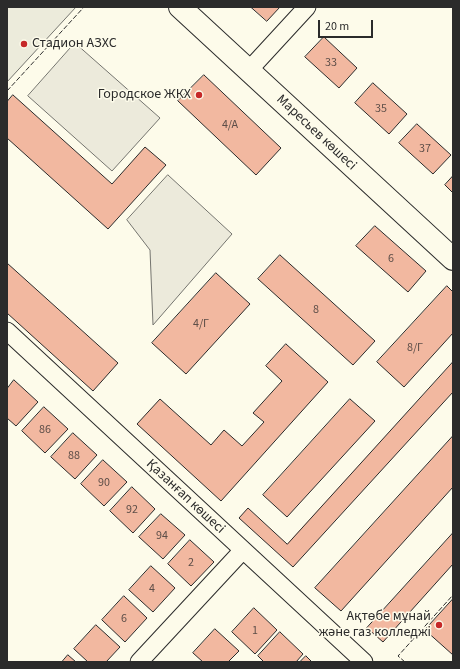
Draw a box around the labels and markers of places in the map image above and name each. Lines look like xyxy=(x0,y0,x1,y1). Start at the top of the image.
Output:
place label: Стадион АЗХС xyxy=(32,36,117,52)
marker: Стадион АЗХС xyxy=(19,39,29,49)
place label: Городское ЖКХ xyxy=(98,87,191,103)
marker: Городское ЖКХ xyxy=(194,90,204,100)
place label: Ақтөбе мұнай және газ колледжі xyxy=(319,609,431,642)
marker: Ақтөбе мұнай және газ колледжі xyxy=(434,620,444,630)

